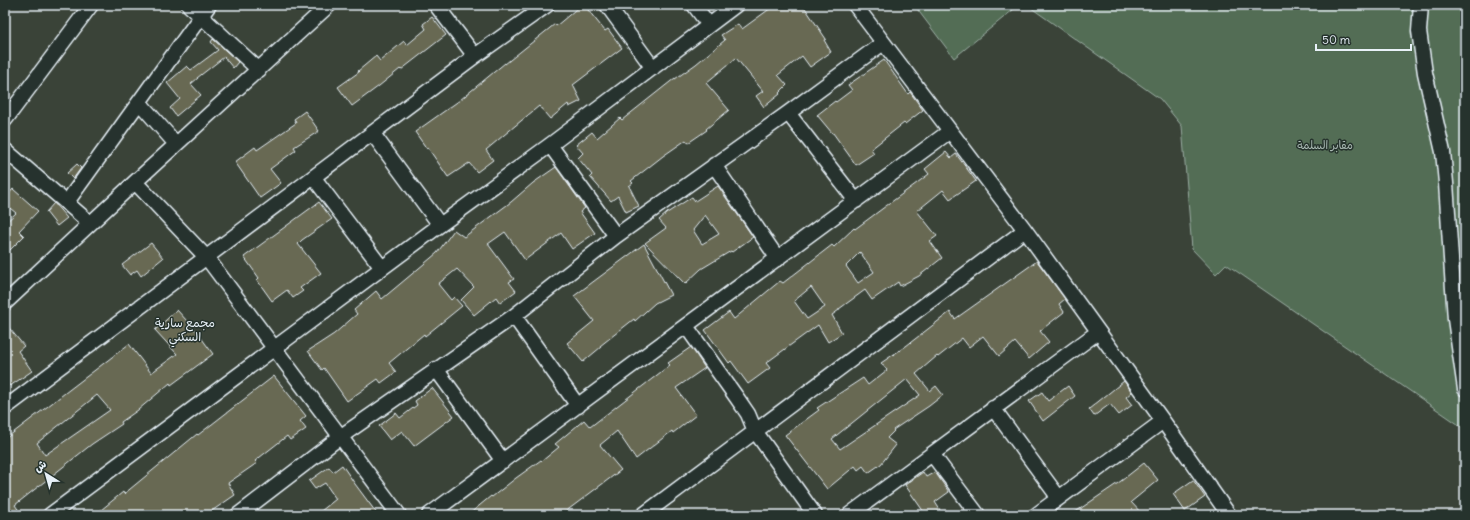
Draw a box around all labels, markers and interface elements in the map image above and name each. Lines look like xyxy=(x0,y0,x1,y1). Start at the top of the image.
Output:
scale bar xyxy=(1316,26,1411,52)
text: 50 m xyxy=(1322,32,1351,47)
park label: مقابر السلمة xyxy=(1297,138,1353,153)
district label: مجمع سارية السكني xyxy=(155,315,215,348)
north arrow xyxy=(26,454,66,494)
text: ش xyxy=(31,457,49,475)

